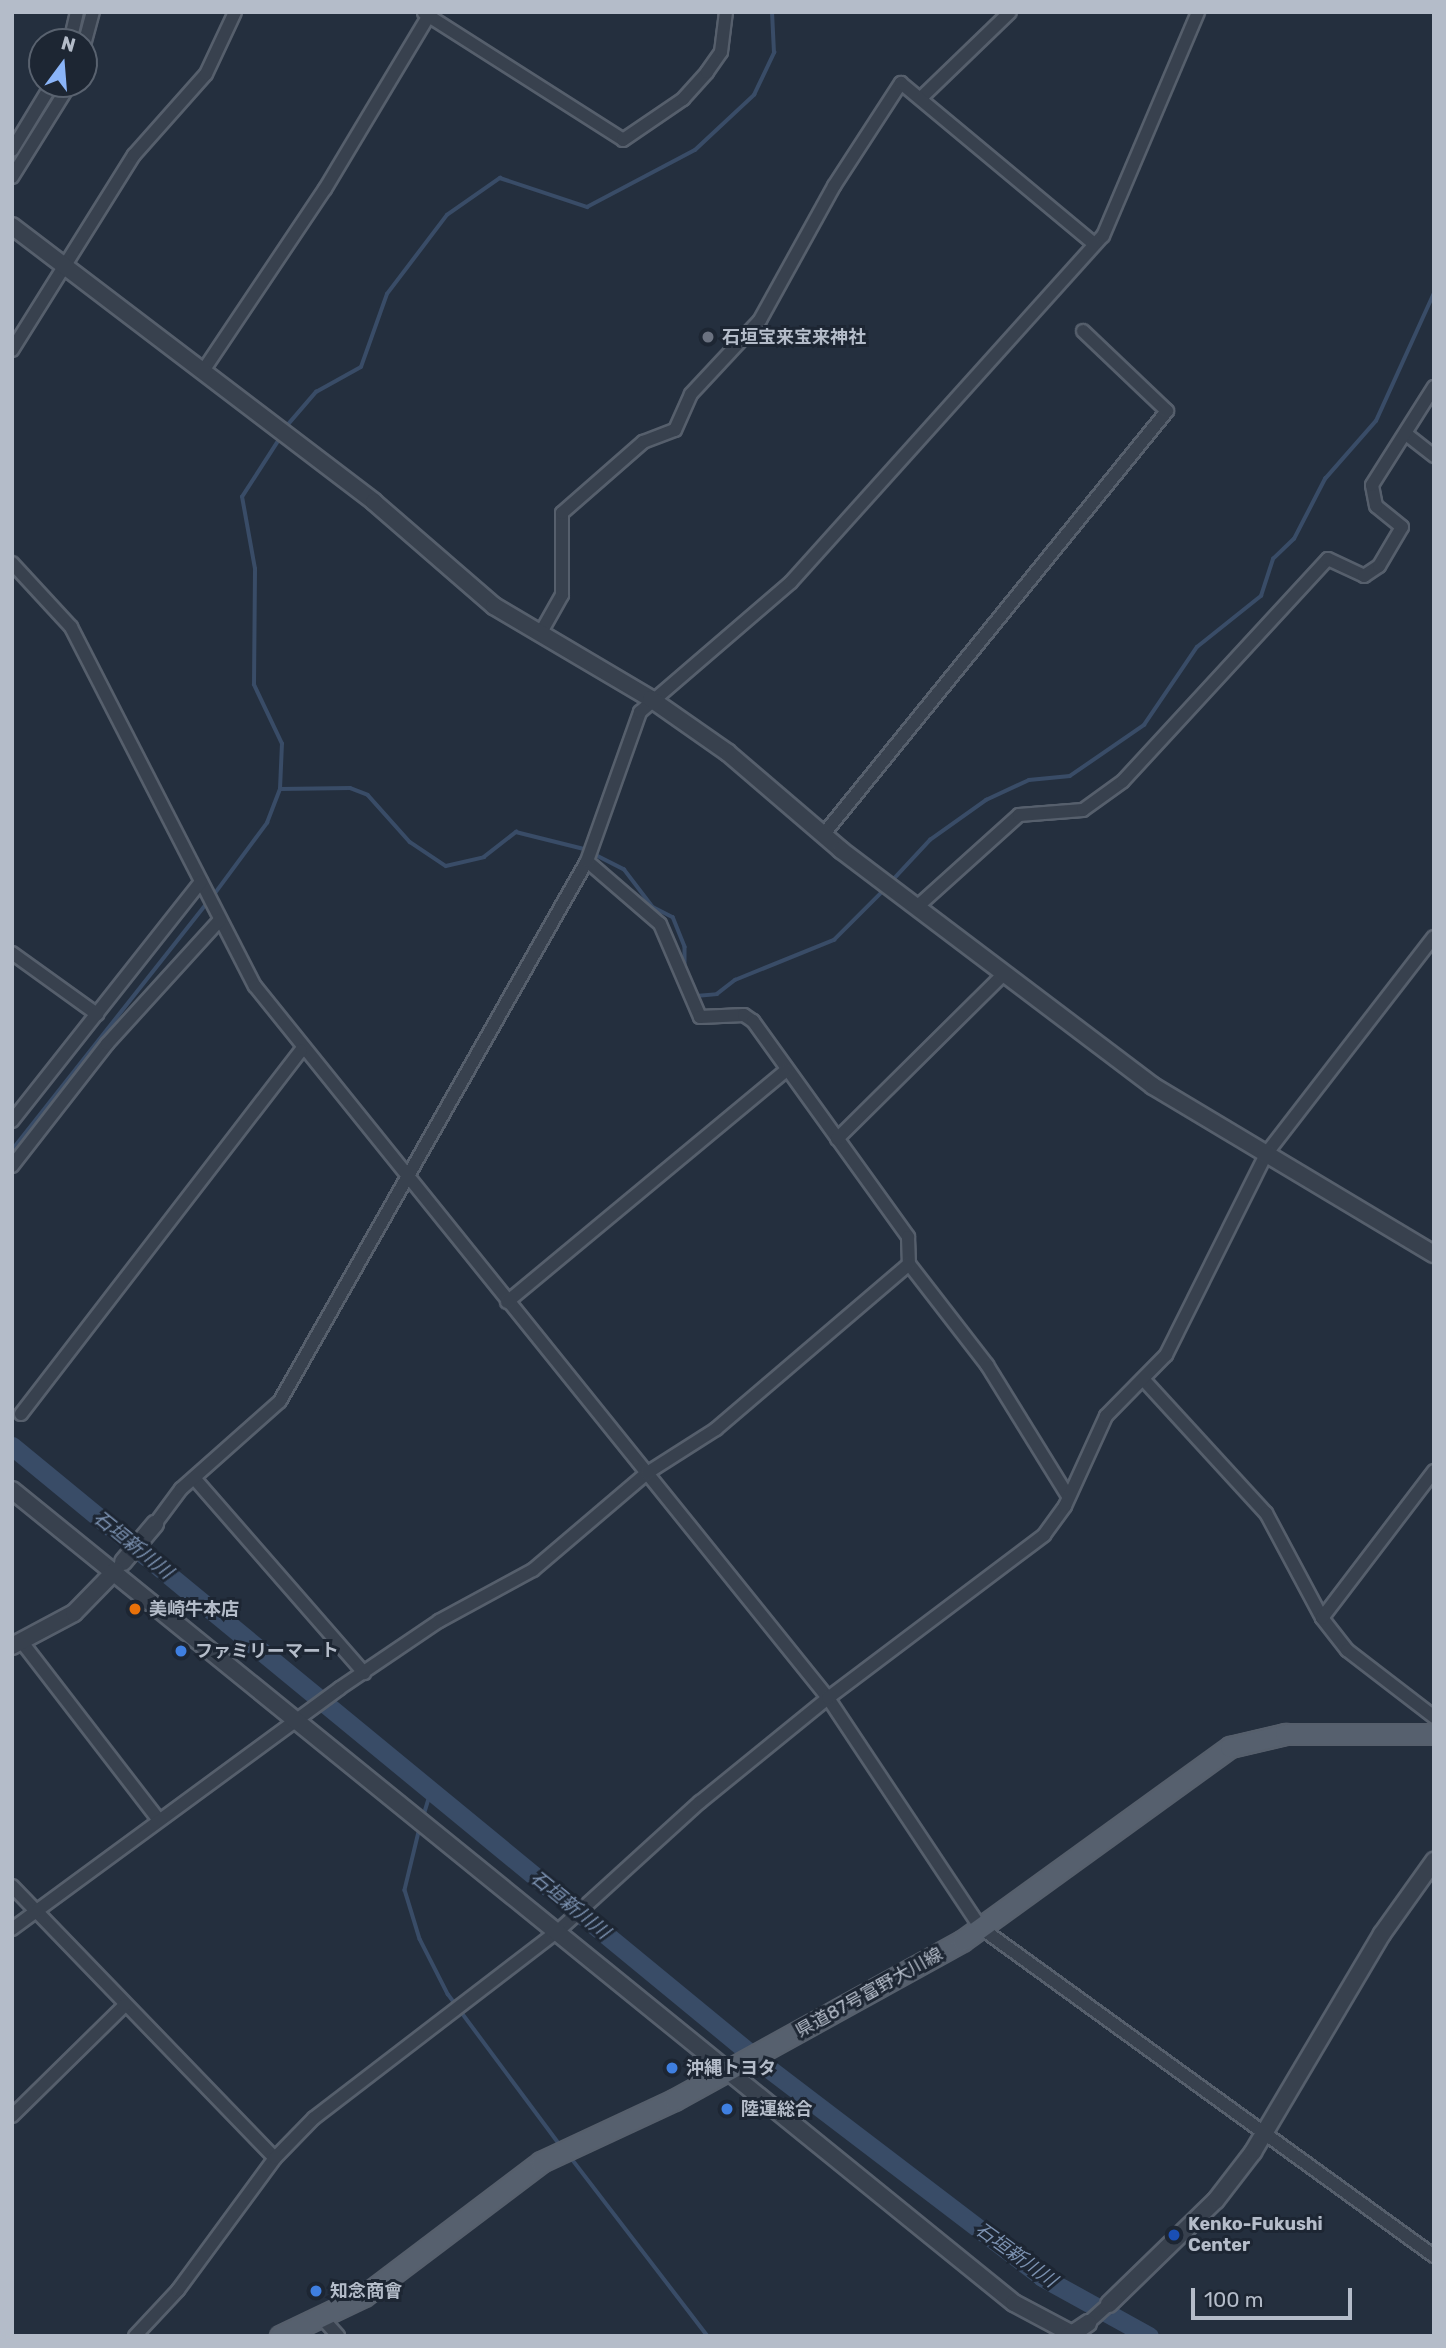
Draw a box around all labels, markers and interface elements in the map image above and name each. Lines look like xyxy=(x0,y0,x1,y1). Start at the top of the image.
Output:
north arrow xyxy=(28,28,98,98)
text: N xyxy=(59,31,78,57)
place label: 石垣宝来宝来神社 xyxy=(722,326,866,348)
marker: 石垣宝来宝来神社 xyxy=(700,329,716,345)
water label: 石垣新川川 xyxy=(89,1506,177,1584)
place label: 美崎牛本店 xyxy=(149,1598,239,1620)
marker: 美崎牛本店 xyxy=(127,1601,143,1617)
place label: ファミリーマート xyxy=(195,1640,339,1662)
marker: ファミリーマート xyxy=(173,1643,189,1659)
water label: 石垣新川川 xyxy=(526,1866,614,1944)
street label: 県道87号富野大川線 xyxy=(792,1944,946,2042)
place label: 沖縄トヨタ xyxy=(686,2057,776,2079)
marker: 沖縄トヨタ xyxy=(664,2060,680,2076)
place label: 陸運総合 xyxy=(741,2098,813,2120)
marker: 陸運総合 xyxy=(719,2101,735,2117)
place label: Kenko-Fukushi Center xyxy=(1188,2214,1323,2256)
water label: 石垣新川川 xyxy=(971,2218,1061,2292)
marker: Kenko-Fukushi Center xyxy=(1166,2227,1182,2243)
scale bar xyxy=(1194,2274,1355,2318)
place label: 知念商會 xyxy=(330,2280,402,2302)
marker: 知念商會 xyxy=(308,2283,324,2299)
text: 100 m xyxy=(1204,2287,1263,2312)

